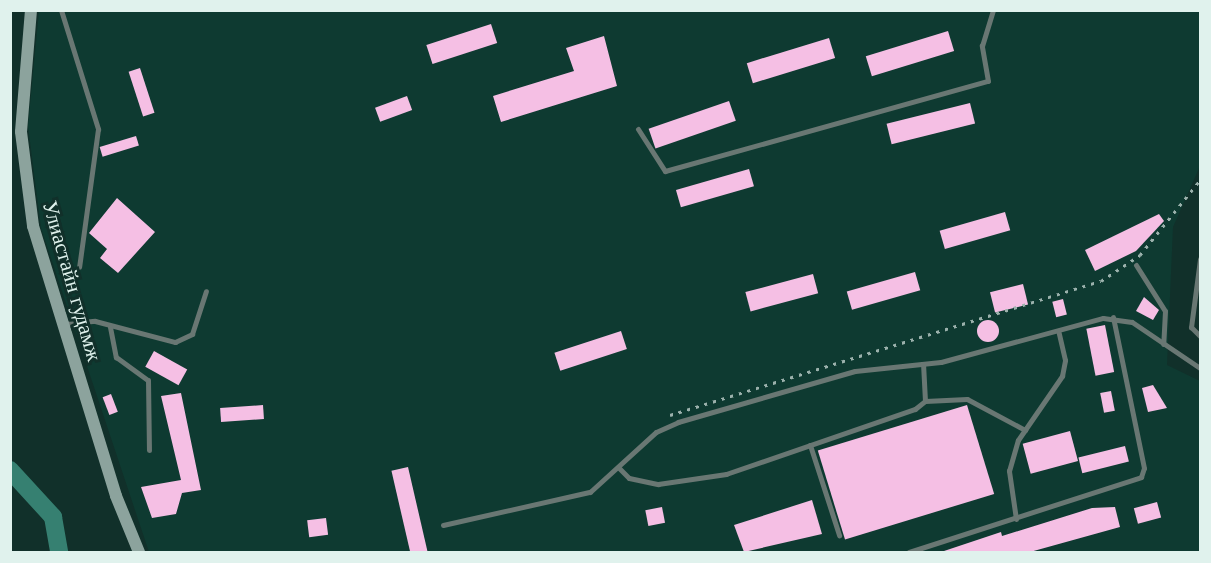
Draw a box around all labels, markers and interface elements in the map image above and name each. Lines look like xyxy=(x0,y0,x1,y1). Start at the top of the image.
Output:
street label: Улиастайн гудамж xyxy=(37,198,107,364)

